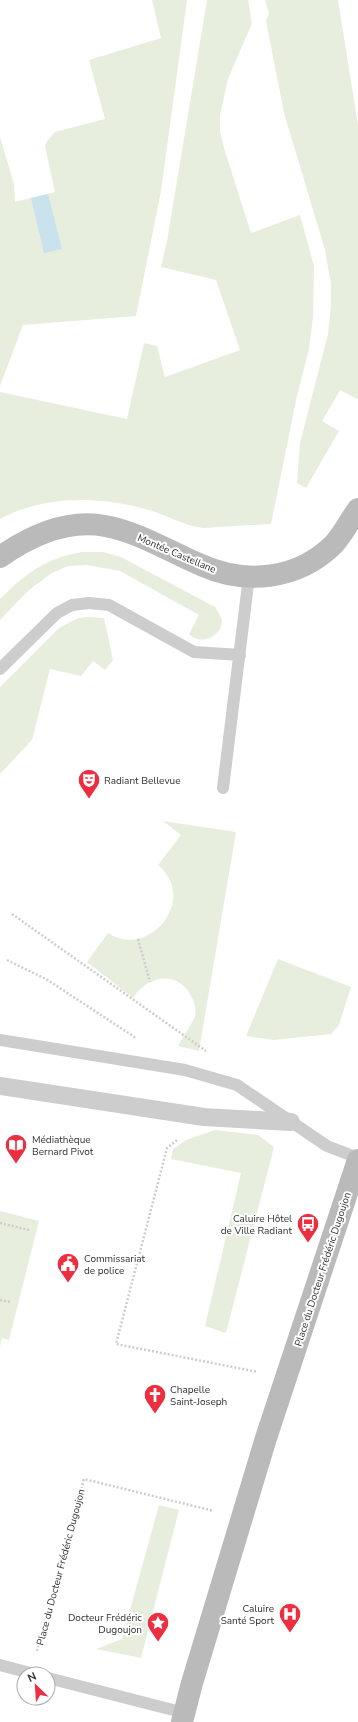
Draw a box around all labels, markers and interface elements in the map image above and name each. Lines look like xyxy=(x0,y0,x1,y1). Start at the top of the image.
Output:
street label: Montée Castellane xyxy=(135,531,218,577)
theatre icon: Radiant Bellevue xyxy=(76,767,102,800)
place label: Radiant Bellevue xyxy=(104,774,180,788)
library icon: Médiathèque Bernard Pivot xyxy=(3,1132,29,1165)
place label: Médiathèque Bernard Pivot xyxy=(32,1133,94,1159)
street label: Place du Docteur Frédéric Dugoujon xyxy=(291,1190,355,1348)
bus stop icon: Caluire Hôtel de Ville Radiant xyxy=(295,1211,321,1244)
place label: Caluire Hôtel de Ville Radiant xyxy=(221,1212,292,1238)
public building icon: Commissariat de police xyxy=(55,1251,81,1284)
place label: Commissariat de police xyxy=(84,1252,145,1278)
church icon: Chapelle Saint-Joseph xyxy=(142,1382,168,1415)
place label: Chapelle Saint-Joseph xyxy=(170,1383,227,1409)
street label: Place du Docteur Frédéric Dugoujon xyxy=(33,1488,89,1647)
hospital icon: Caluire Santé Sport xyxy=(277,1601,303,1634)
place label: Caluire Santé Sport xyxy=(221,1602,274,1628)
place icon: Docteur Frédéric Dugoujon xyxy=(145,1610,171,1643)
place label: Docteur Frédéric Dugoujon xyxy=(68,1611,142,1637)
north arrow xyxy=(16,1666,56,1706)
text: N xyxy=(25,1669,39,1686)

